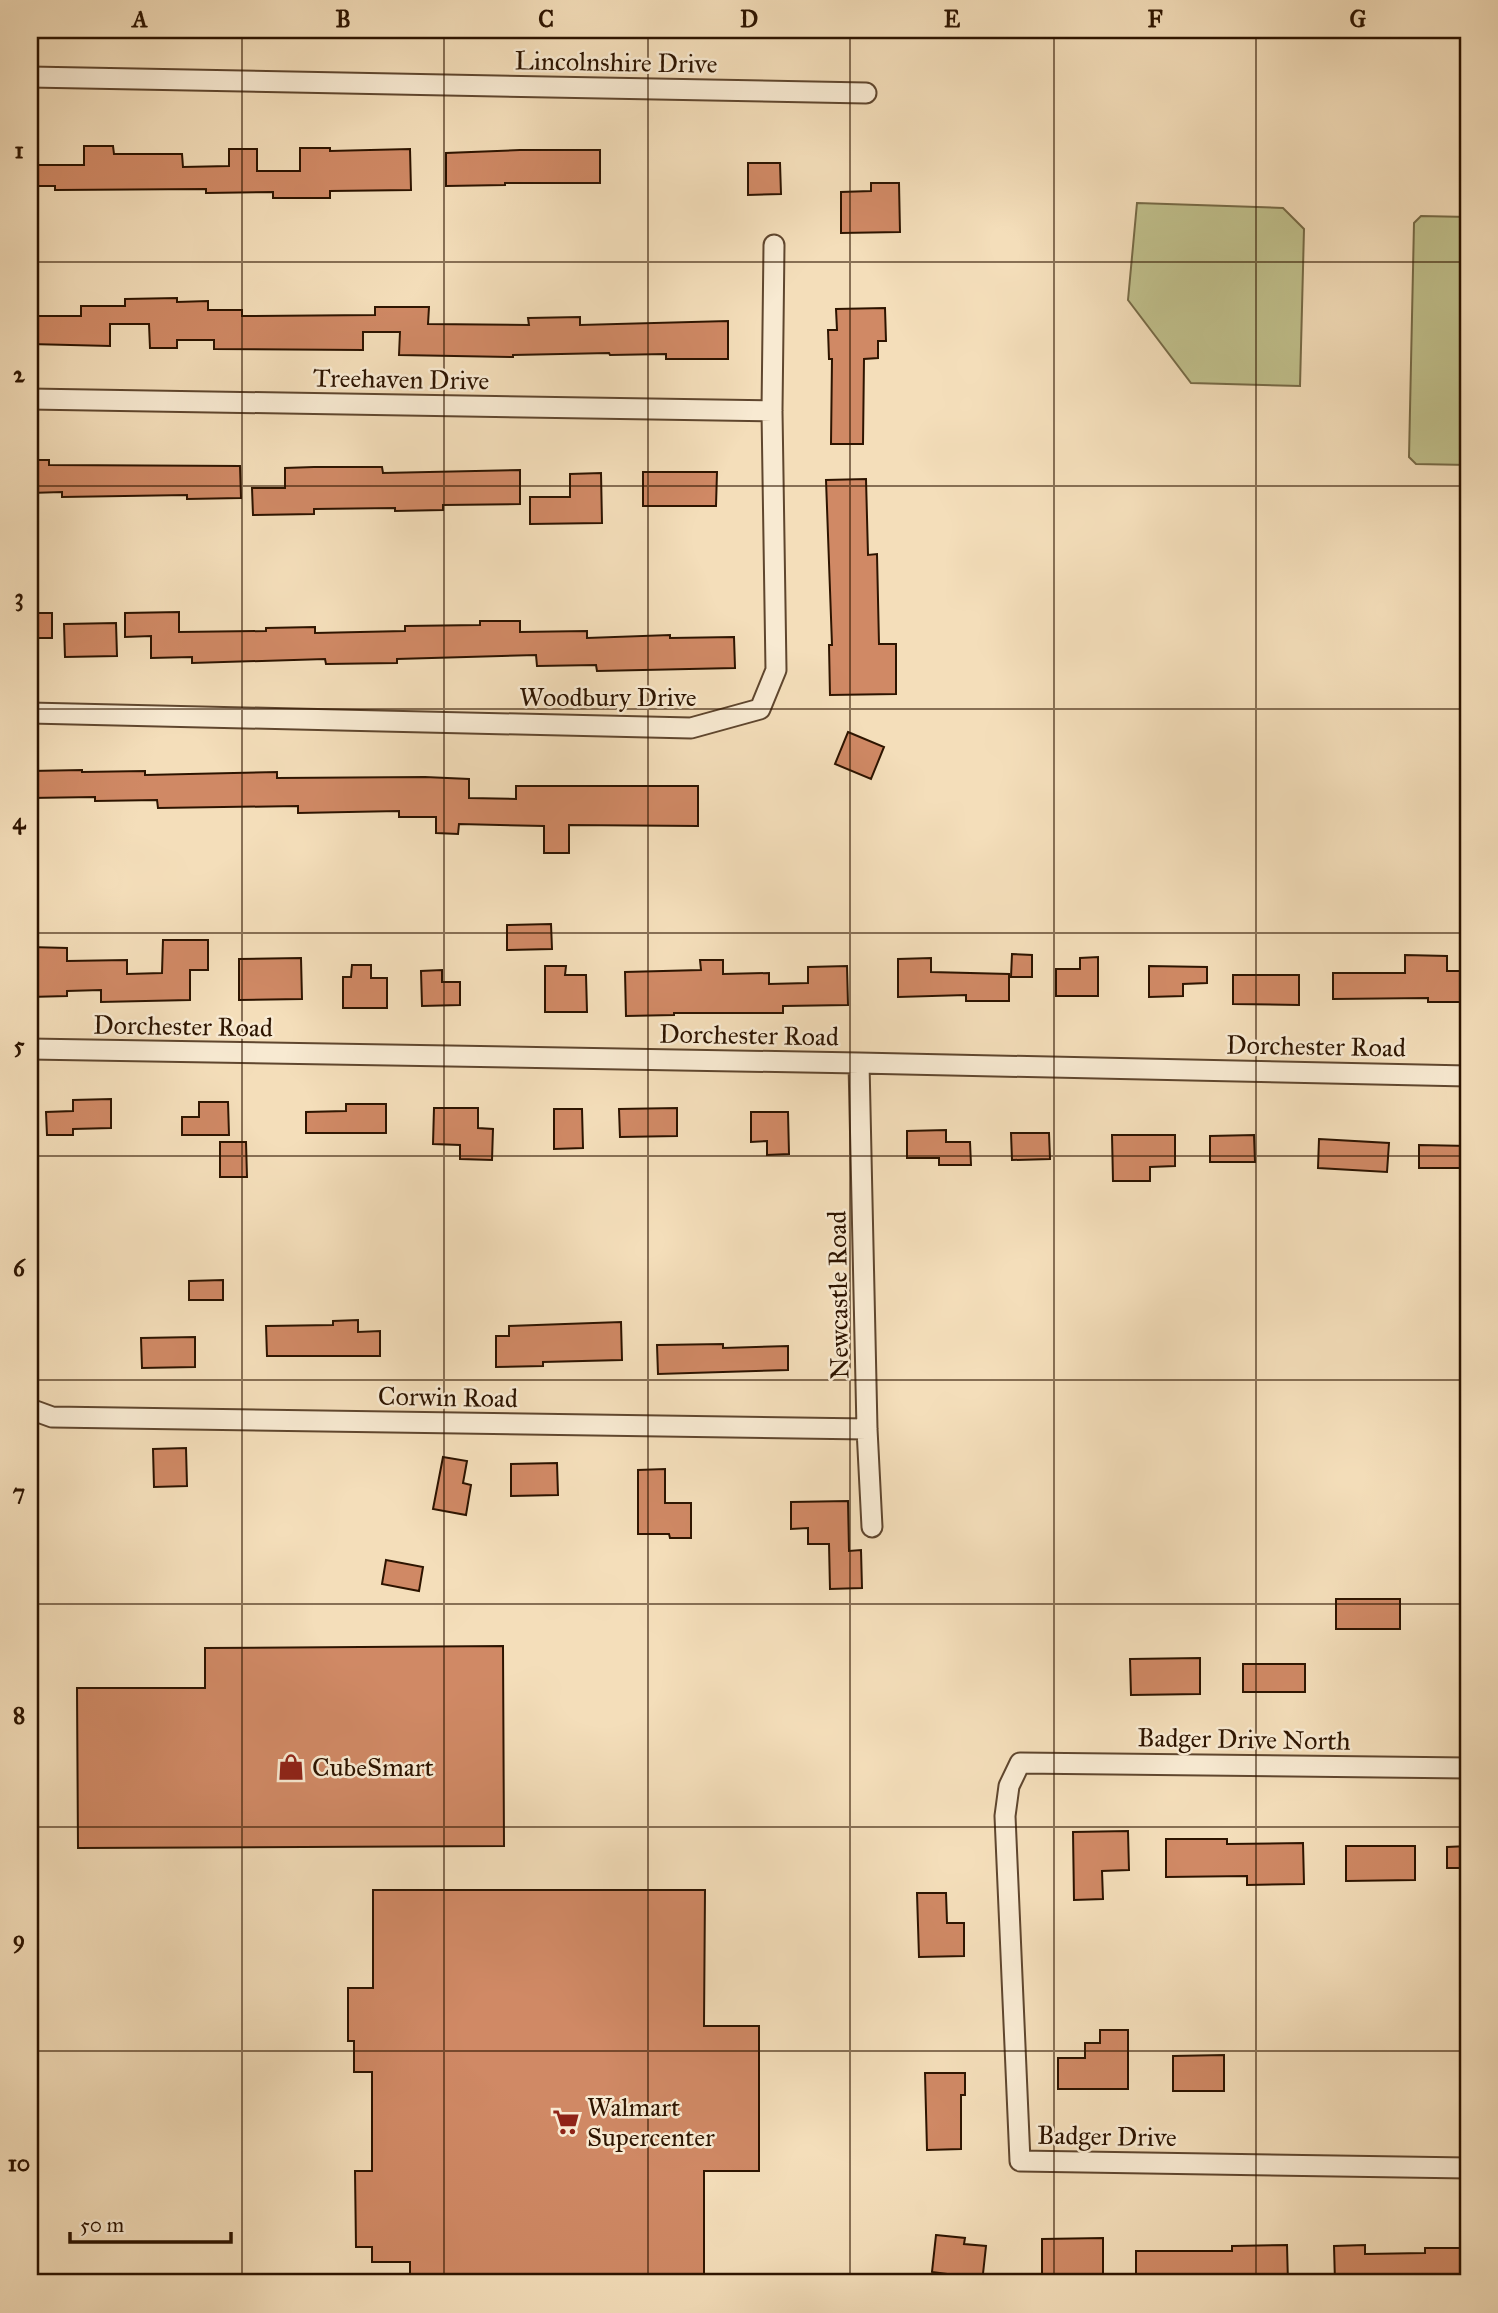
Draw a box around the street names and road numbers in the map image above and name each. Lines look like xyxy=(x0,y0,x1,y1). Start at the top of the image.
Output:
street label: Lincolnshire Drive xyxy=(514,44,718,80)
street label: Treehaven Drive xyxy=(313,361,490,397)
street label: Woodbury Drive xyxy=(519,681,697,713)
street label: Dorchester Road xyxy=(93,1008,273,1044)
street label: Dorchester Road xyxy=(659,1017,839,1053)
street label: Dorchester Road xyxy=(1226,1028,1406,1064)
street label: Newcastle Road xyxy=(821,1210,855,1380)
street label: Corwin Road xyxy=(378,1380,518,1414)
street label: Badger Drive North xyxy=(1137,1721,1352,1757)
street label: Badger Drive xyxy=(1037,2119,1177,2153)

